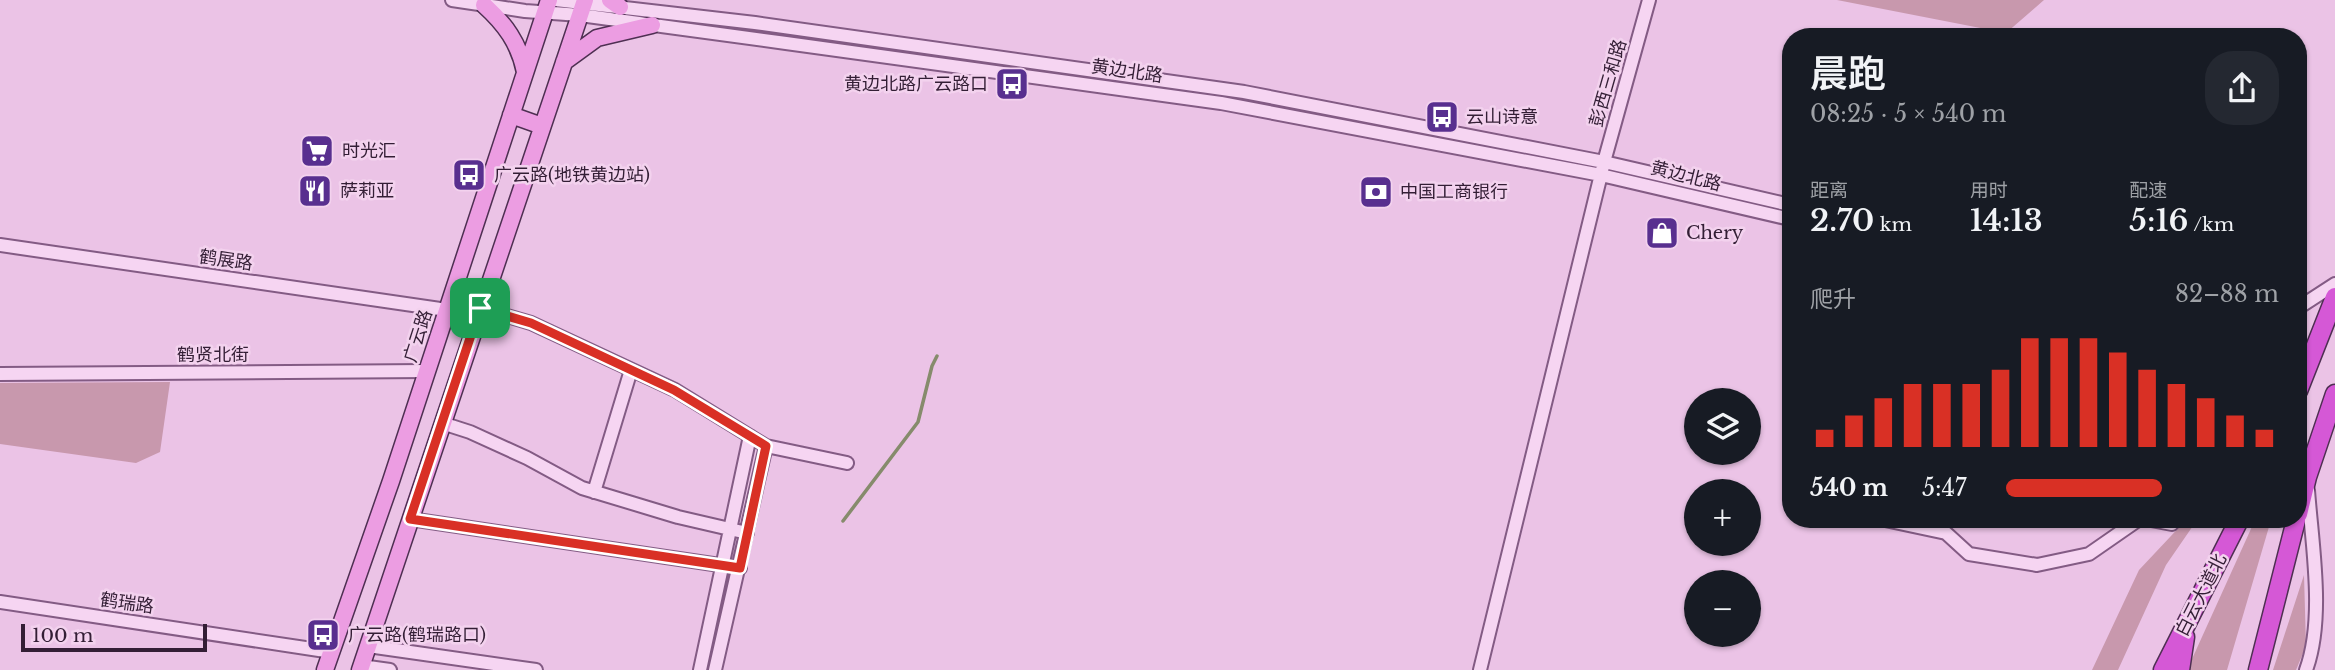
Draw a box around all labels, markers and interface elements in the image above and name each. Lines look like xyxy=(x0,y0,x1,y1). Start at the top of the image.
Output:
street label: 彭西三和路 xyxy=(1585,37,1631,129)
text: 晨跑 xyxy=(1810,50,1886,97)
button: share xyxy=(2205,51,2279,125)
street label: 黄边北路 xyxy=(1090,55,1164,87)
bus stop icon: 黄边北路广云路口 xyxy=(993,65,1031,103)
place label: 黄边北路广云路口 xyxy=(844,73,988,95)
bus stop icon: 云山诗意 xyxy=(1423,98,1461,136)
text: 08:25 · 5 × 540 m xyxy=(1810,100,2006,128)
place label: 云山诗意 xyxy=(1466,106,1538,128)
supermarket icon: 时光汇 xyxy=(298,132,336,170)
place label: 时光汇 xyxy=(342,140,396,162)
bus stop icon: 广云路(地铁黄边站) xyxy=(450,156,488,194)
street label: 黄边北路 xyxy=(1648,157,1724,195)
place label: 广云路(地铁黄边站) xyxy=(494,164,650,186)
restaurant icon: 萨莉亚 xyxy=(296,172,334,210)
bank icon: 中国工商银行 xyxy=(1357,173,1395,211)
text: 距离 xyxy=(1810,179,1848,202)
text: 用时 xyxy=(1970,179,2008,202)
text: 配速 xyxy=(2129,179,2167,202)
place label: 萨莉亚 xyxy=(340,180,394,202)
place label: 中国工商银行 xyxy=(1400,181,1508,203)
text: 2.70 xyxy=(1810,202,1874,239)
text: 14:13 xyxy=(1970,202,2043,239)
text: 5:16 xyxy=(2129,202,2189,239)
text: km xyxy=(1874,213,1912,236)
text: /km xyxy=(2189,213,2234,236)
shop icon: Chery xyxy=(1643,214,1681,252)
place label: Chery xyxy=(1686,222,1744,244)
street label: 鹤展路 xyxy=(198,245,254,275)
pin xyxy=(450,278,510,338)
text: 82–88 m xyxy=(2175,280,2279,308)
text: 爬升 xyxy=(1810,285,1856,313)
icon: arrive xyxy=(461,289,499,327)
street label: 广云路 xyxy=(399,307,437,365)
street label: 鹤贤北街 xyxy=(177,344,249,366)
map controls xyxy=(1684,388,1761,647)
button: layers xyxy=(1684,388,1761,465)
text: 540 m xyxy=(1810,474,1888,502)
text: 5:47 xyxy=(1922,474,1967,502)
button: + xyxy=(1684,479,1761,556)
street label: 白云大道北 xyxy=(2171,550,2231,640)
button: − xyxy=(1684,570,1761,647)
street label: 鹤瑞路 xyxy=(99,588,155,618)
bus stop icon: 广云路(鹤瑞路口) xyxy=(304,616,342,654)
scale bar xyxy=(21,621,206,653)
text: 100 m xyxy=(32,624,93,647)
place label: 广云路(鹤瑞路口) xyxy=(348,624,486,646)

